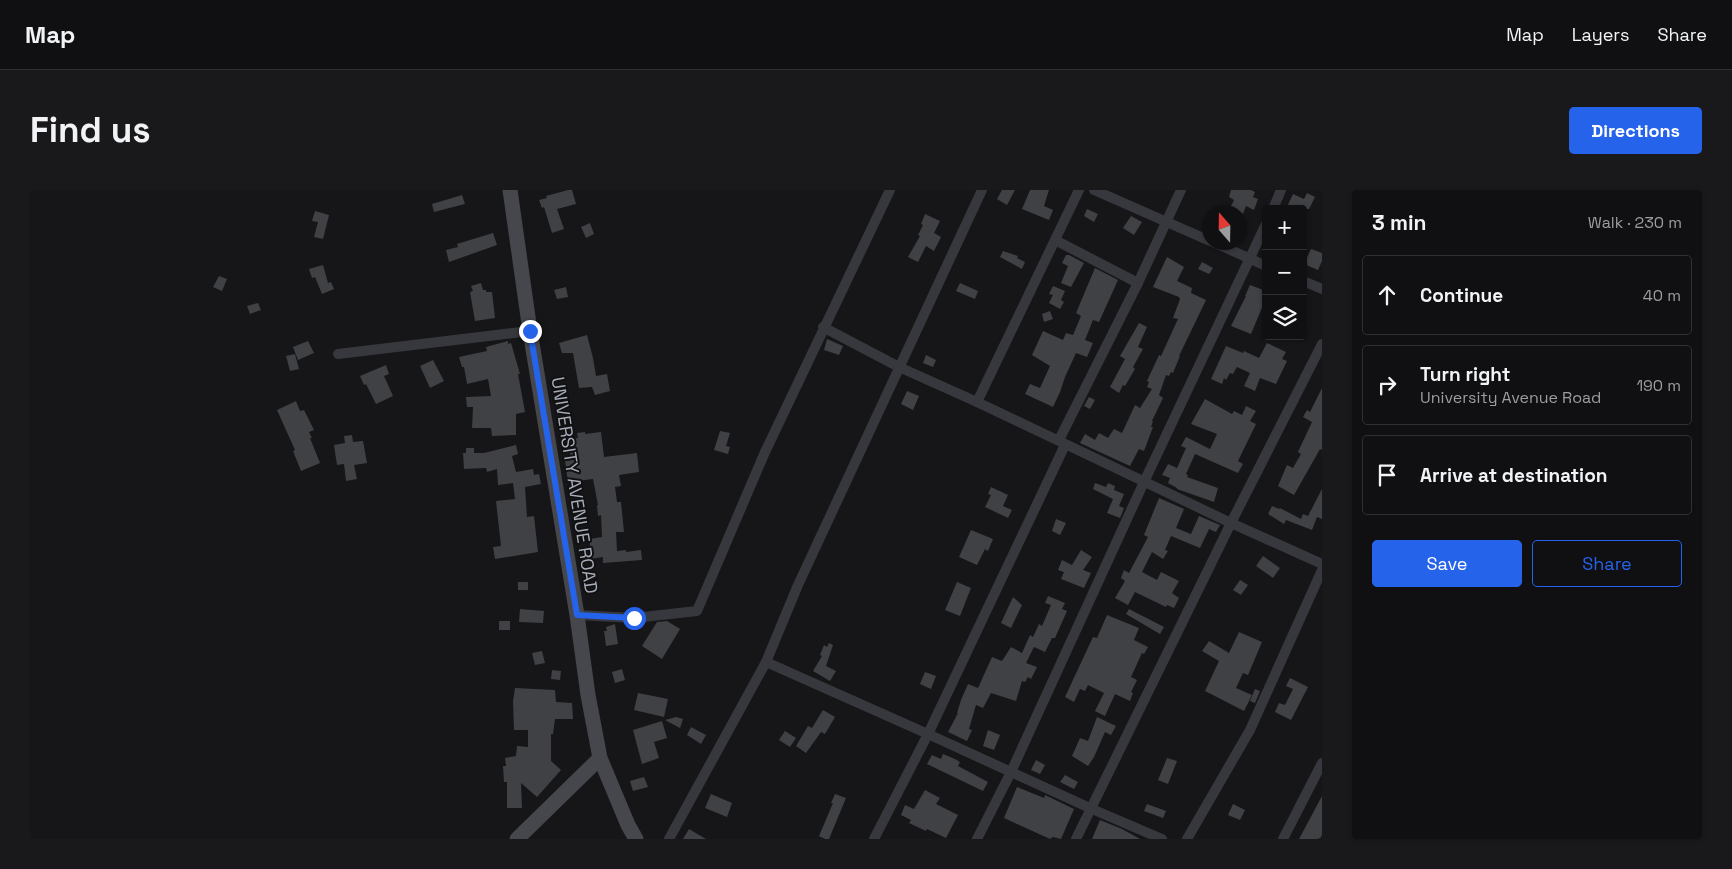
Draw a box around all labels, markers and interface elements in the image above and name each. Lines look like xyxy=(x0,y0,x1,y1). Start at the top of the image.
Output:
text: Map xyxy=(25,19,75,50)
text: Map xyxy=(1506,23,1544,46)
text: Layers xyxy=(1572,23,1629,46)
text: Share xyxy=(1657,23,1707,46)
button: Directions xyxy=(1569,107,1702,154)
text: Find us xyxy=(30,108,151,152)
north arrow xyxy=(1202,205,1247,250)
map controls xyxy=(1262,205,1307,340)
button: + xyxy=(1262,205,1307,250)
text: 3 min xyxy=(1372,209,1427,236)
text: Walk · 230 m xyxy=(1588,212,1682,233)
button: − xyxy=(1262,250,1307,295)
icon: ahead xyxy=(1373,281,1401,309)
text: Continue xyxy=(1420,283,1503,308)
text: 40 m xyxy=(1643,285,1681,306)
button: layers xyxy=(1262,295,1307,340)
route end xyxy=(519,320,542,343)
text: Turn right xyxy=(1420,362,1510,387)
icon: right xyxy=(1373,371,1401,399)
street label: UNIVERSITY AVENUE ROAD xyxy=(547,375,603,595)
text: 190 m xyxy=(1636,375,1681,396)
text: University Avenue Road xyxy=(1420,387,1601,408)
icon: arrive xyxy=(1373,461,1401,489)
text: Arrive at destination xyxy=(1420,463,1608,488)
button: Save xyxy=(1372,540,1522,587)
button: Share xyxy=(1532,540,1682,587)
route start xyxy=(623,607,646,630)

